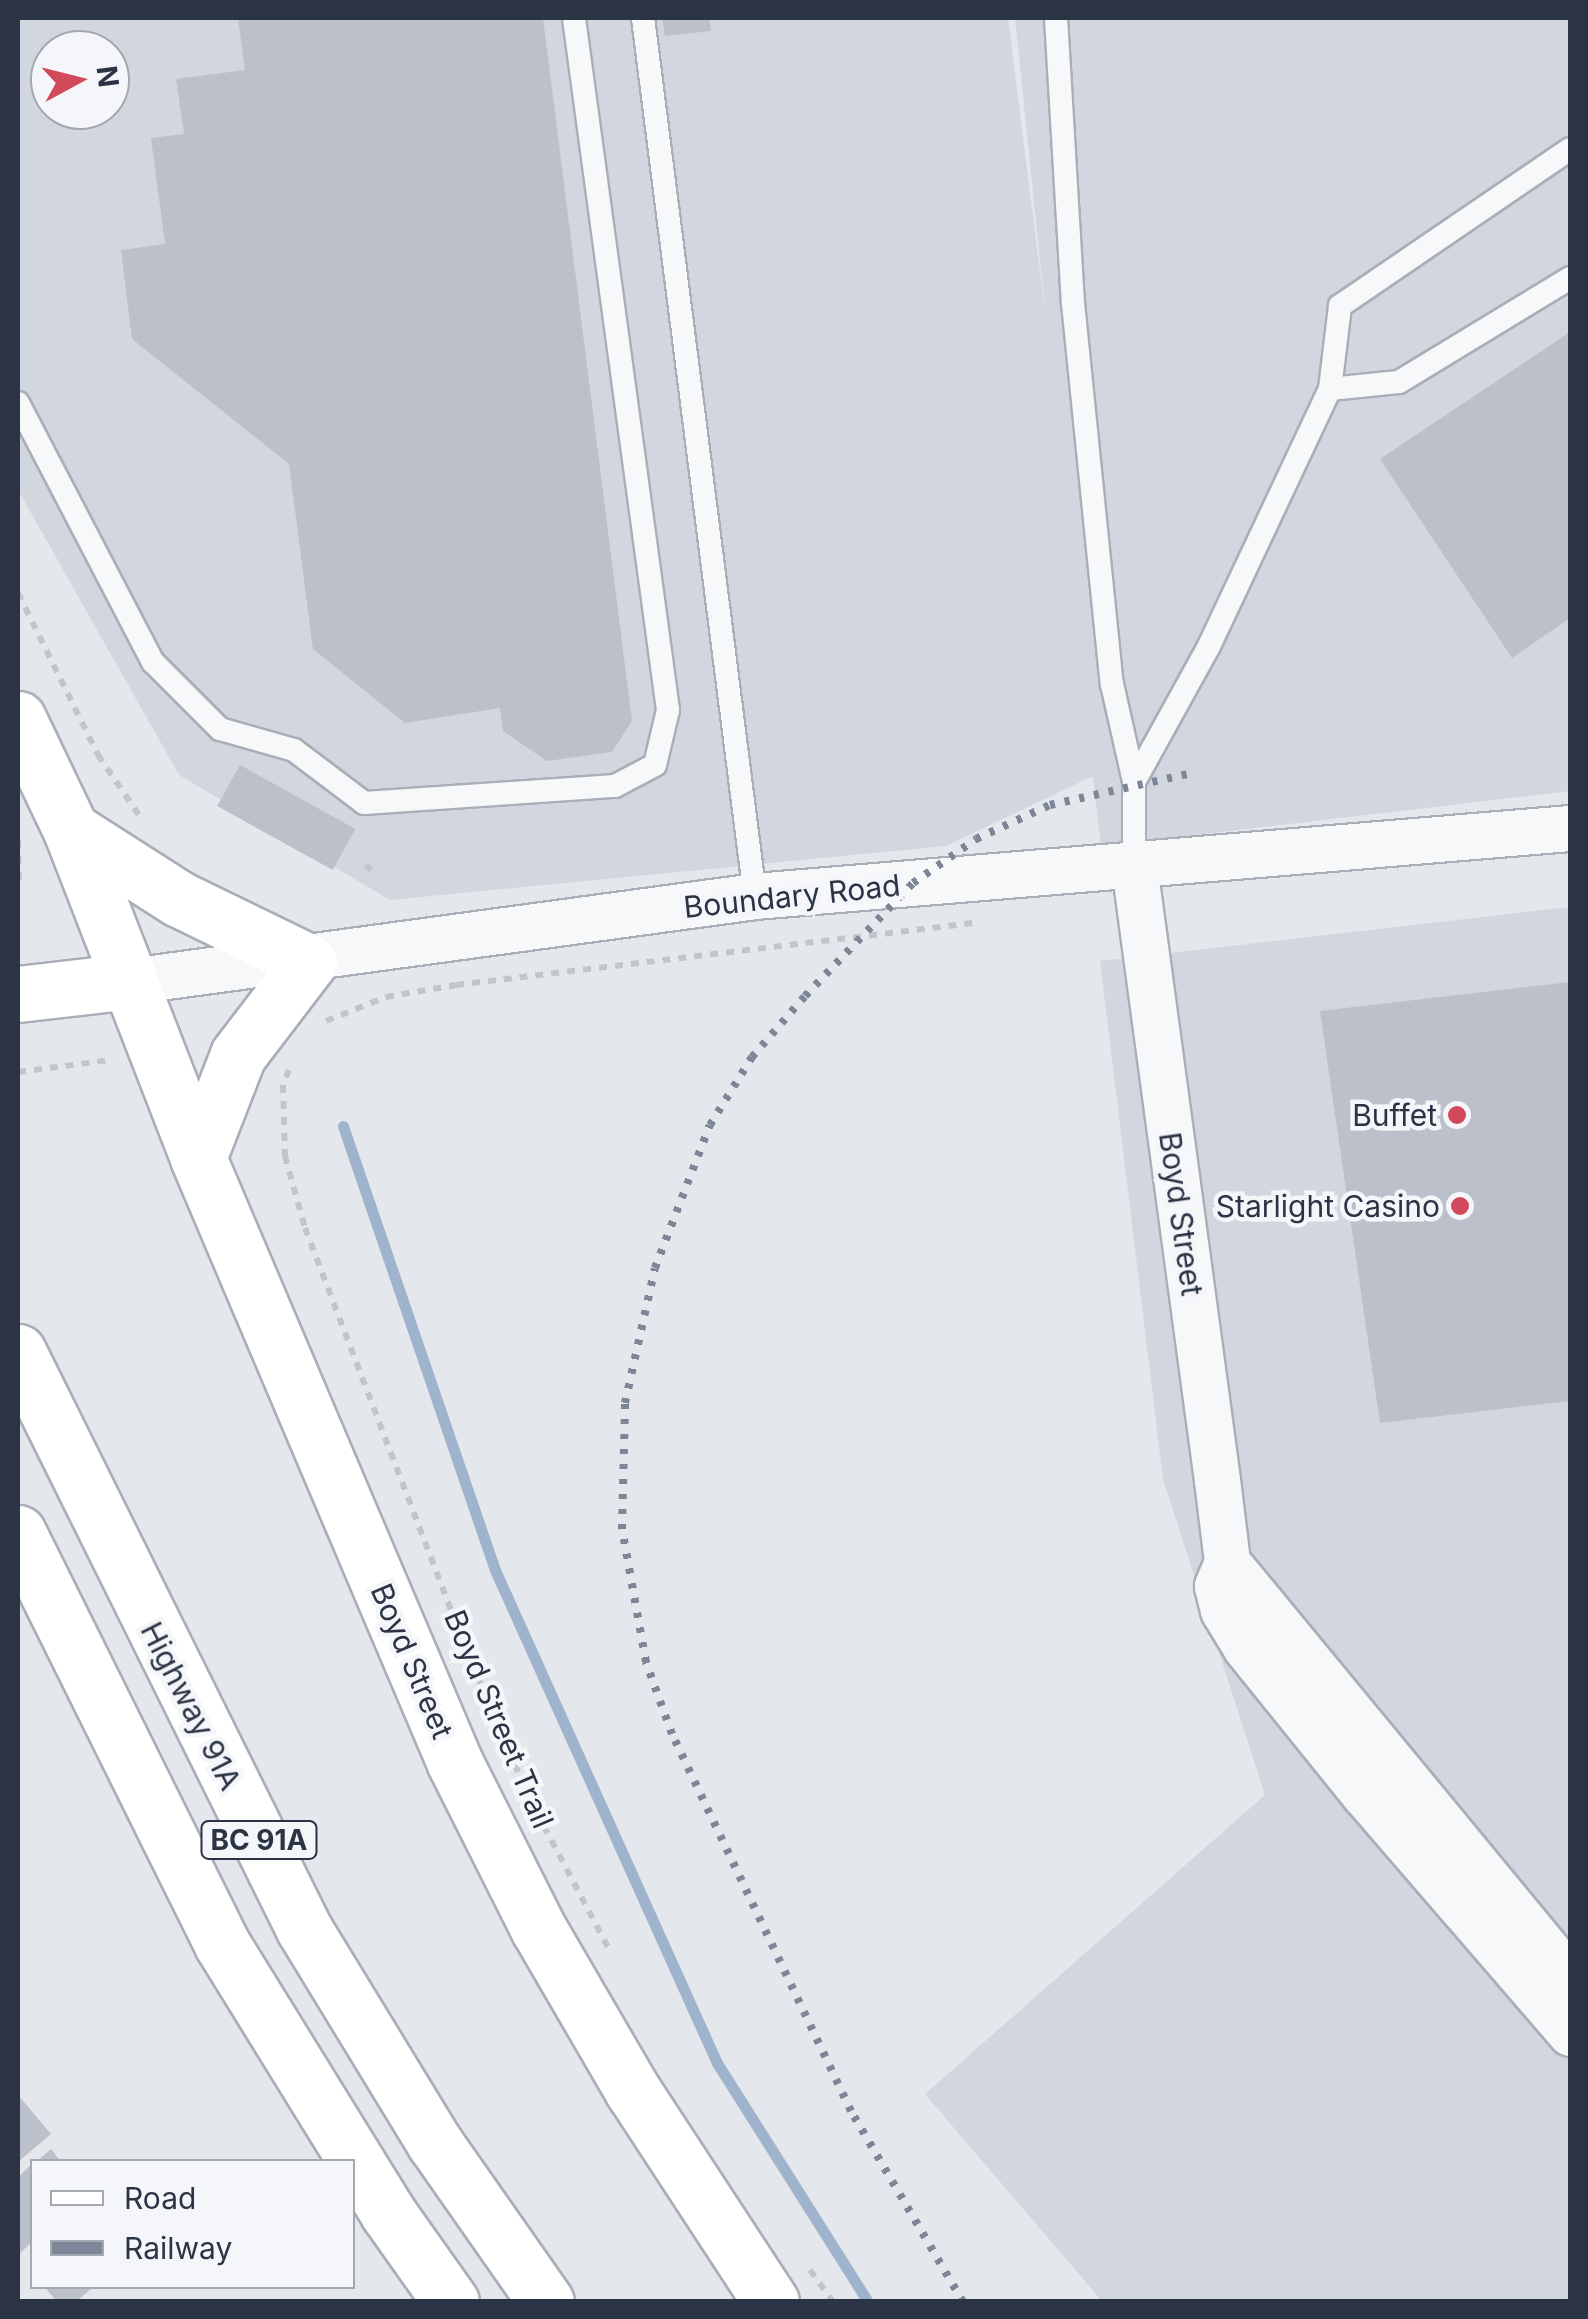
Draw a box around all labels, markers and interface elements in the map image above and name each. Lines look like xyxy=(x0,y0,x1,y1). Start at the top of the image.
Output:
north arrow xyxy=(30,30,130,130)
text: N xyxy=(90,64,126,89)
street label: Boundary Road xyxy=(682,867,902,925)
place label: Buffet xyxy=(1352,1097,1437,1133)
marker: Buffet xyxy=(1446,1104,1468,1126)
street label: Boyd Street xyxy=(1152,1130,1210,1298)
place label: Starlight Casino xyxy=(1216,1188,1440,1224)
marker: Starlight Casino xyxy=(1449,1195,1471,1217)
street label: Boyd Street xyxy=(363,1578,461,1744)
street label: Boyd Street Trail xyxy=(437,1604,561,1834)
street label: Highway 91A xyxy=(133,1616,249,1796)
road number: BC 91A xyxy=(199,1817,319,1863)
legend xyxy=(30,2159,355,2289)
text: Road xyxy=(124,2180,196,2216)
text: Railway xyxy=(124,2230,232,2266)

